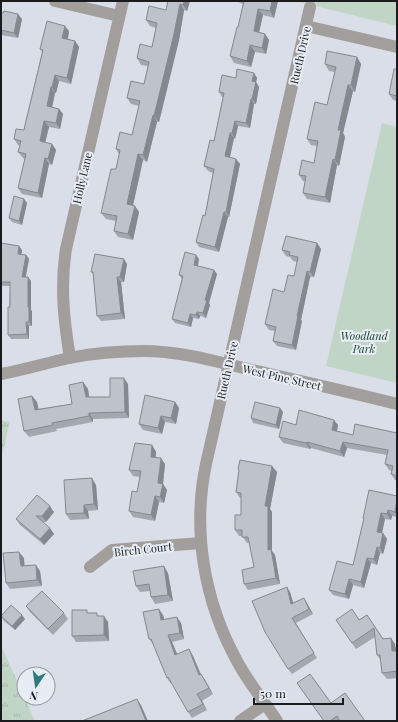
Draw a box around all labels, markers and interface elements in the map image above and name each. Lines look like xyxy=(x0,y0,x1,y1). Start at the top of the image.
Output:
street label: Rueth Drive xyxy=(286,24,314,85)
street label: Holly Lane xyxy=(69,150,95,205)
park label: Woodland Park xyxy=(340,328,389,356)
street label: Rueth Drive xyxy=(213,339,241,400)
street label: West Pine Street xyxy=(240,360,323,393)
street label: Birch Court xyxy=(113,538,173,559)
north arrow xyxy=(16,666,56,706)
scale bar xyxy=(254,680,343,706)
text: 50 m xyxy=(260,685,286,701)
text: N xyxy=(28,688,39,704)

